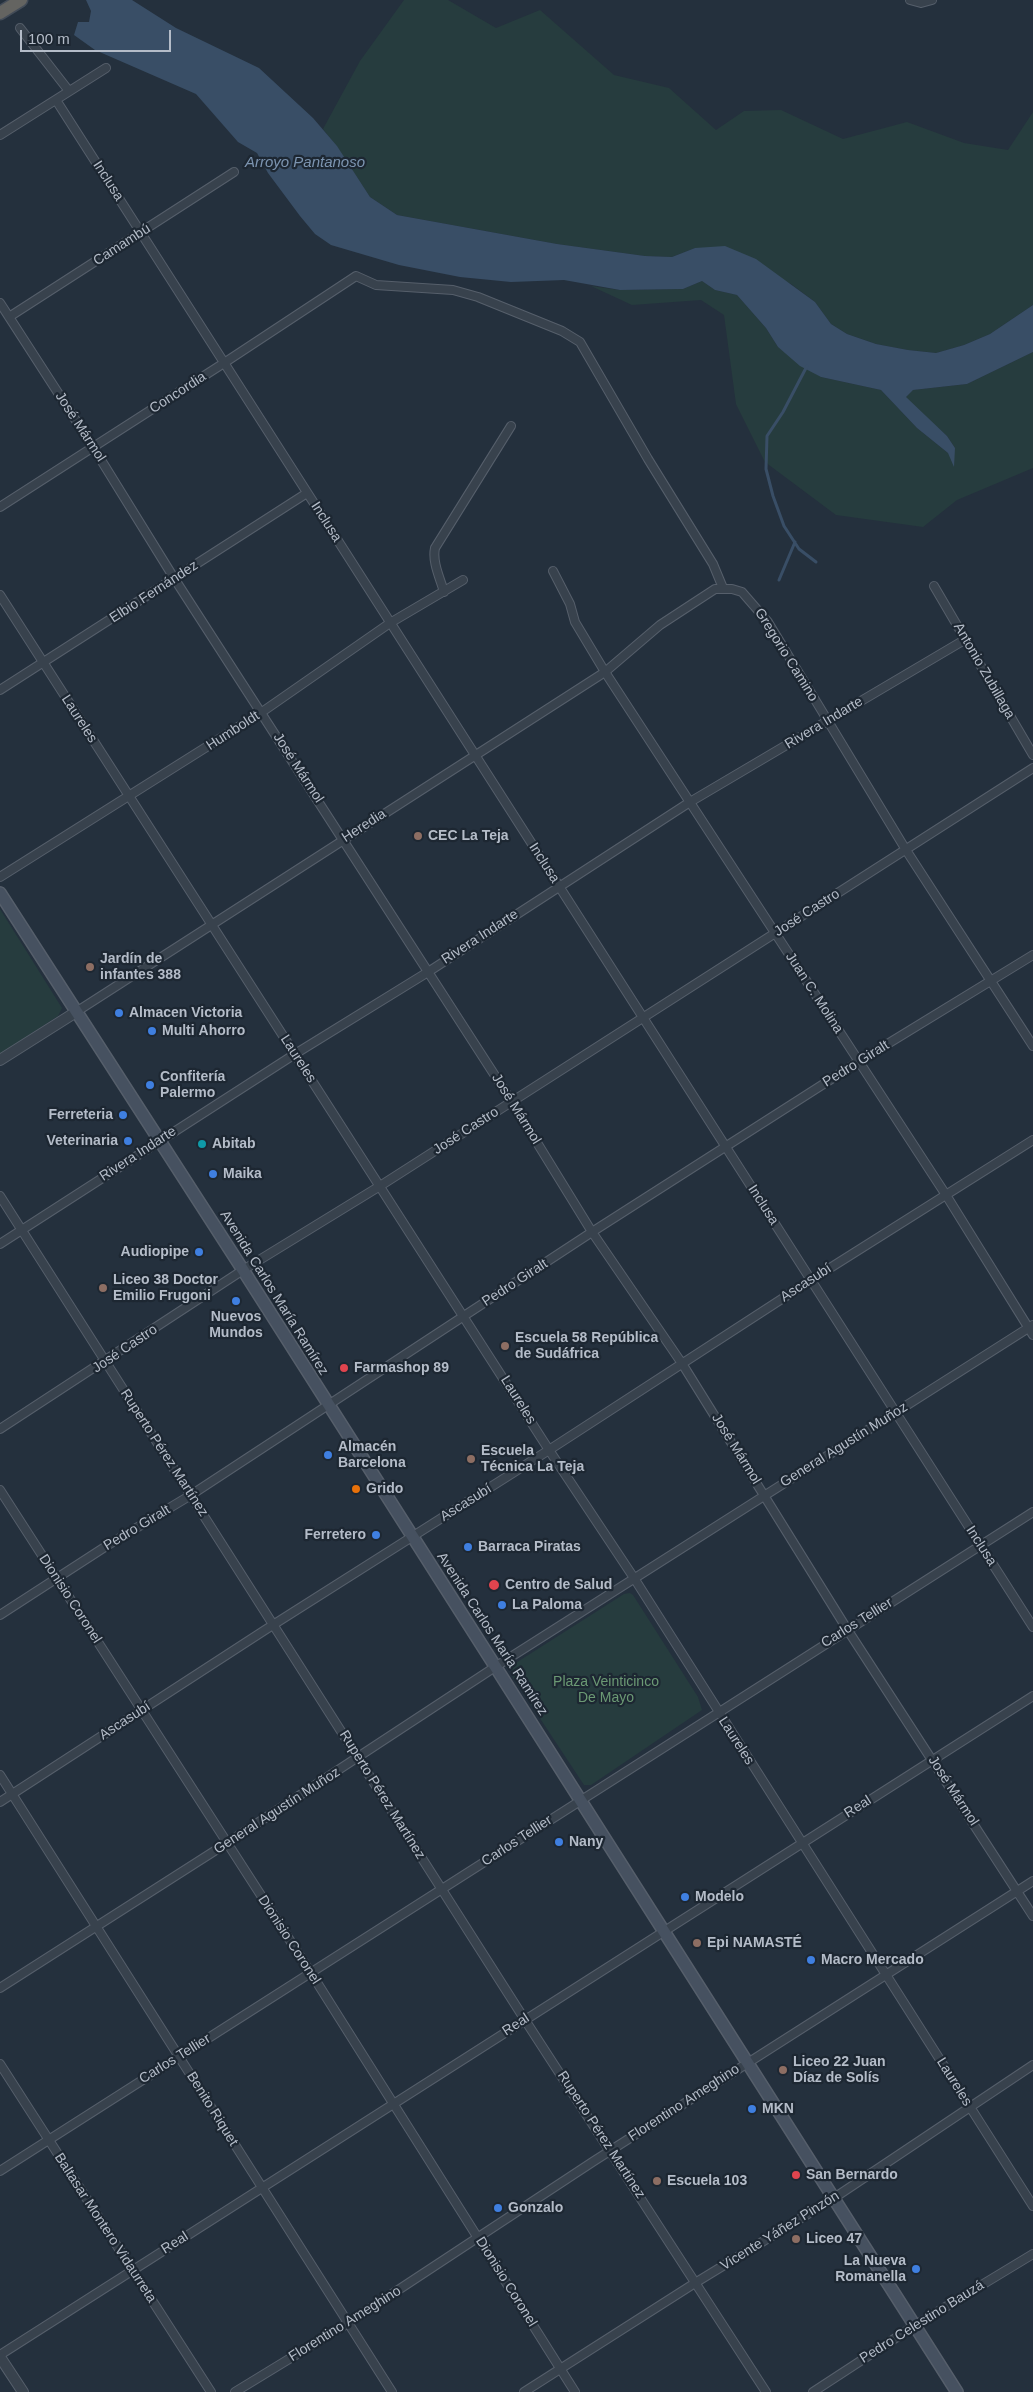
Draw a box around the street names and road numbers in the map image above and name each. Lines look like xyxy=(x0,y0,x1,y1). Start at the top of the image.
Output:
street label: Inclusa xyxy=(89,158,127,204)
street label: Camambú xyxy=(90,220,154,270)
street label: Concordia xyxy=(147,369,209,417)
street label: José Mármol xyxy=(51,389,109,465)
street label: Inclusa xyxy=(307,499,345,545)
street label: Elbio Fernández xyxy=(107,557,201,627)
street label: Gregorio Camino xyxy=(751,605,821,705)
street label: Antonio Zubillaga xyxy=(950,620,1018,722)
street label: Laureles xyxy=(57,692,101,746)
street label: Rivera Indarte xyxy=(782,693,866,753)
street label: Humboldt xyxy=(203,708,263,754)
street label: José Mármol xyxy=(269,730,327,806)
street label: Heredia xyxy=(339,806,389,846)
street label: Inclusa xyxy=(525,840,563,886)
street label: José Castro xyxy=(771,886,843,940)
street label: Rivera Indarte xyxy=(439,906,521,968)
street label: Juan C. Molina xyxy=(782,949,846,1037)
street label: Laureles xyxy=(276,1032,320,1086)
street label: Pedro Giralt xyxy=(820,1037,892,1091)
street label: José Mármol xyxy=(488,1071,544,1147)
street label: José Castro xyxy=(430,1104,502,1158)
street label: Rivera Indarte xyxy=(97,1123,179,1185)
street label: Inclusa xyxy=(744,1182,782,1228)
street label: Avenida Carlos María Ramírez xyxy=(216,1207,332,1379)
street label: Pedro Giralt xyxy=(479,1256,551,1310)
street label: Ascasubí xyxy=(777,1260,835,1306)
street label: José Castro xyxy=(89,1321,161,1377)
street label: Laureles xyxy=(497,1373,539,1427)
street label: Ruperto Pérez Martínez xyxy=(116,1386,212,1520)
street label: General Agustín Muñoz xyxy=(777,1399,911,1491)
street label: José Mármol xyxy=(708,1411,764,1487)
street label: Ascasubí xyxy=(437,1481,495,1525)
street label: Pedro Giralt xyxy=(101,1502,173,1554)
street label: Inclusa xyxy=(962,1523,1000,1569)
street label: Avenida Carlos María Ramírez xyxy=(433,1549,551,1719)
street label: Dionisio Coronel xyxy=(35,1551,105,1647)
street label: Carlos Tellier xyxy=(818,1594,896,1652)
street label: Ascasubí xyxy=(96,1698,154,1744)
street label: Laureles xyxy=(714,1714,758,1768)
street label: Ruperto Pérez Martínez xyxy=(335,1728,429,1862)
street label: José Mármol xyxy=(924,1753,982,1829)
street label: General Agustín Muñoz xyxy=(211,1764,343,1858)
street label: Real xyxy=(841,1792,875,1822)
street label: Carlos Tellier xyxy=(478,1812,556,1870)
street label: Dionisio Coronel xyxy=(254,1892,324,1988)
street label: Real xyxy=(499,2010,533,2040)
street label: Carlos Tellier xyxy=(136,2030,214,2088)
street label: Laureles xyxy=(933,2055,975,2109)
street label: Florentino Ameghino xyxy=(625,2061,743,2145)
street label: Ruperto Pérez Martínez xyxy=(553,2068,649,2202)
street label: Benito Riquet xyxy=(183,2069,241,2149)
street label: Baltasar Montero Vidaurreta xyxy=(50,2150,160,2306)
street label: Vicente Yáñez Pinzón xyxy=(718,2188,842,2274)
street label: Real xyxy=(158,2228,192,2258)
street label: Dionisio Coronel xyxy=(472,2234,540,2330)
street label: Pedro Celestino Bauzá xyxy=(857,2277,987,2367)
street label: Florentino Ameghino xyxy=(286,2283,404,2365)

